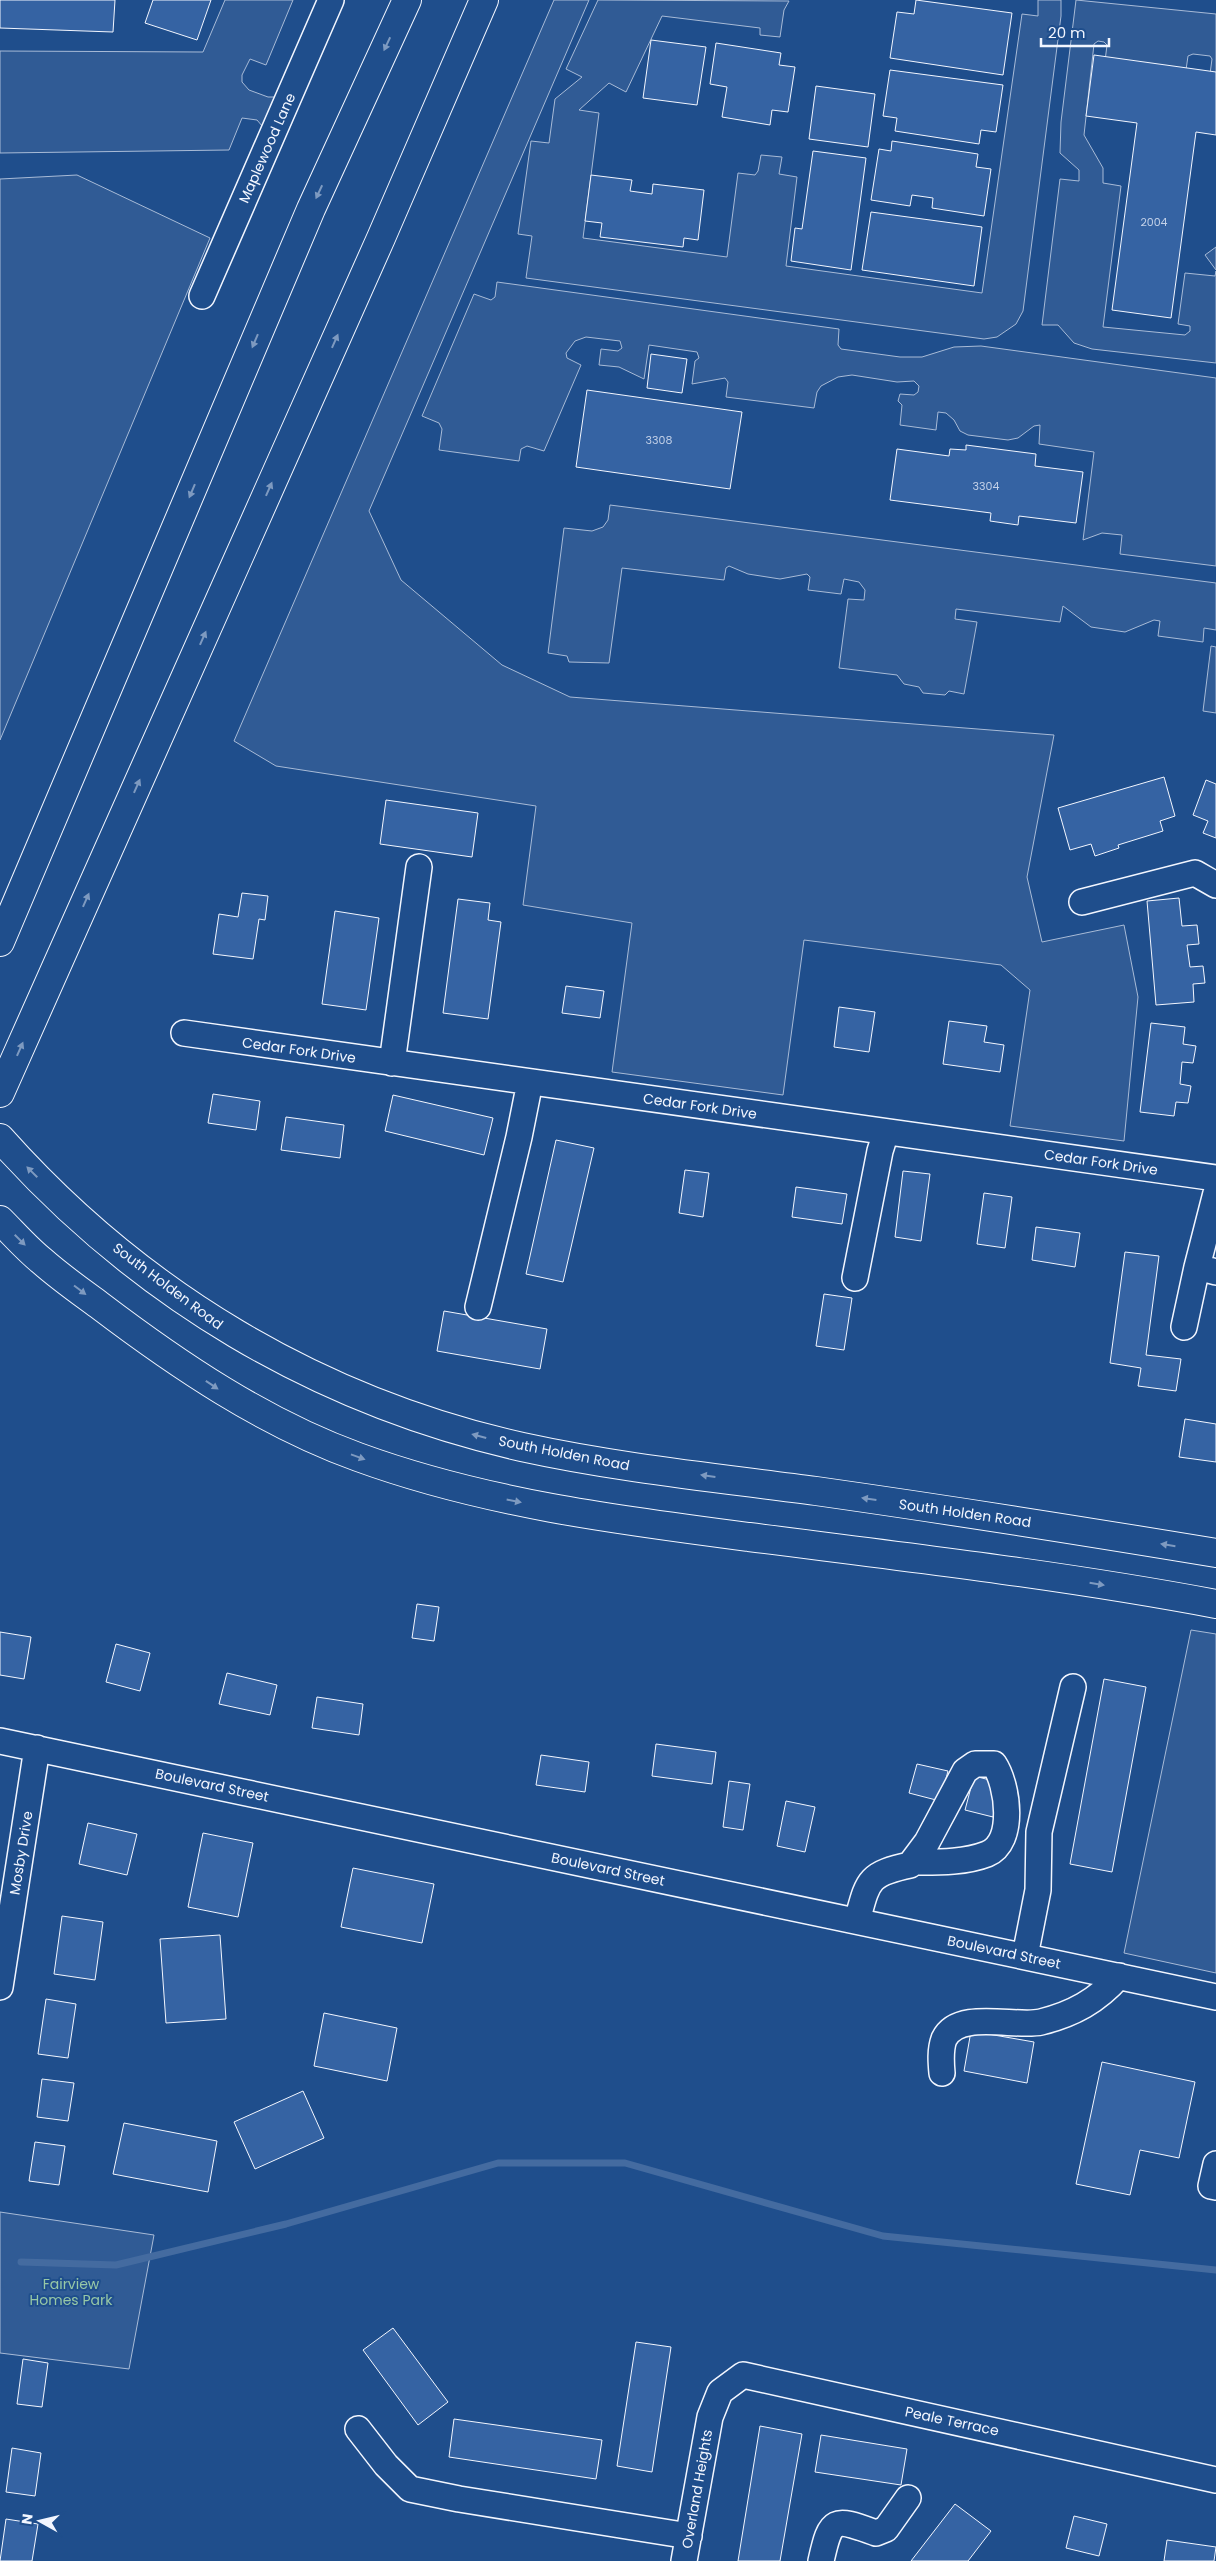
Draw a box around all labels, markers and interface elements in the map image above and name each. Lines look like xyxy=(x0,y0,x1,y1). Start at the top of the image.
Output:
scale bar xyxy=(1041,15,1108,47)
text: 20 m xyxy=(1048,22,1086,43)
one-way arrow xyxy=(382,37,390,51)
street label: Maplewood Lane xyxy=(234,89,300,206)
one-way arrow xyxy=(315,185,323,199)
house number: 2004 xyxy=(1140,214,1168,230)
one-way arrow xyxy=(251,334,259,348)
one-way arrow xyxy=(331,334,339,348)
house number: 3308 xyxy=(646,432,672,448)
house number: 3304 xyxy=(973,478,999,494)
one-way arrow xyxy=(265,482,273,496)
one-way arrow xyxy=(187,484,195,498)
one-way arrow xyxy=(198,630,207,645)
one-way arrow xyxy=(133,779,141,793)
one-way arrow xyxy=(82,893,90,907)
street label: Cedar Fork Drive xyxy=(241,1032,357,1068)
one-way arrow xyxy=(16,1042,24,1056)
street label: Cedar Fork Drive xyxy=(642,1088,758,1124)
street label: Cedar Fork Drive xyxy=(1043,1144,1159,1180)
one-way arrow xyxy=(26,1166,38,1178)
one-way arrow xyxy=(14,1234,26,1246)
street label: South Holden Road xyxy=(109,1238,227,1334)
one-way arrow xyxy=(73,1285,86,1296)
one-way arrow xyxy=(205,1380,219,1389)
street label: South Holden Road xyxy=(497,1430,631,1476)
one-way arrow xyxy=(472,1432,487,1440)
one-way arrow xyxy=(350,1454,365,1461)
one-way arrow xyxy=(700,1472,716,1480)
street label: South Holden Road xyxy=(898,1494,1032,1532)
one-way arrow xyxy=(861,1495,877,1503)
one-way arrow xyxy=(506,1497,521,1505)
one-way arrow xyxy=(1160,1541,1176,1549)
one-way arrow xyxy=(1089,1580,1105,1588)
street label: Boulevard Street xyxy=(153,1763,271,1807)
street label: Mosby Drive xyxy=(5,1809,38,1896)
street label: Boulevard Street xyxy=(549,1847,667,1891)
street label: Boulevard Street xyxy=(945,1930,1063,1974)
park label: Fairview Homes Park xyxy=(30,2274,113,2310)
street label: Peale Terrace xyxy=(903,2401,1001,2441)
street label: Overland Heights xyxy=(677,2428,717,2550)
north arrow xyxy=(15,2496,65,2546)
text: N xyxy=(16,2513,38,2526)

